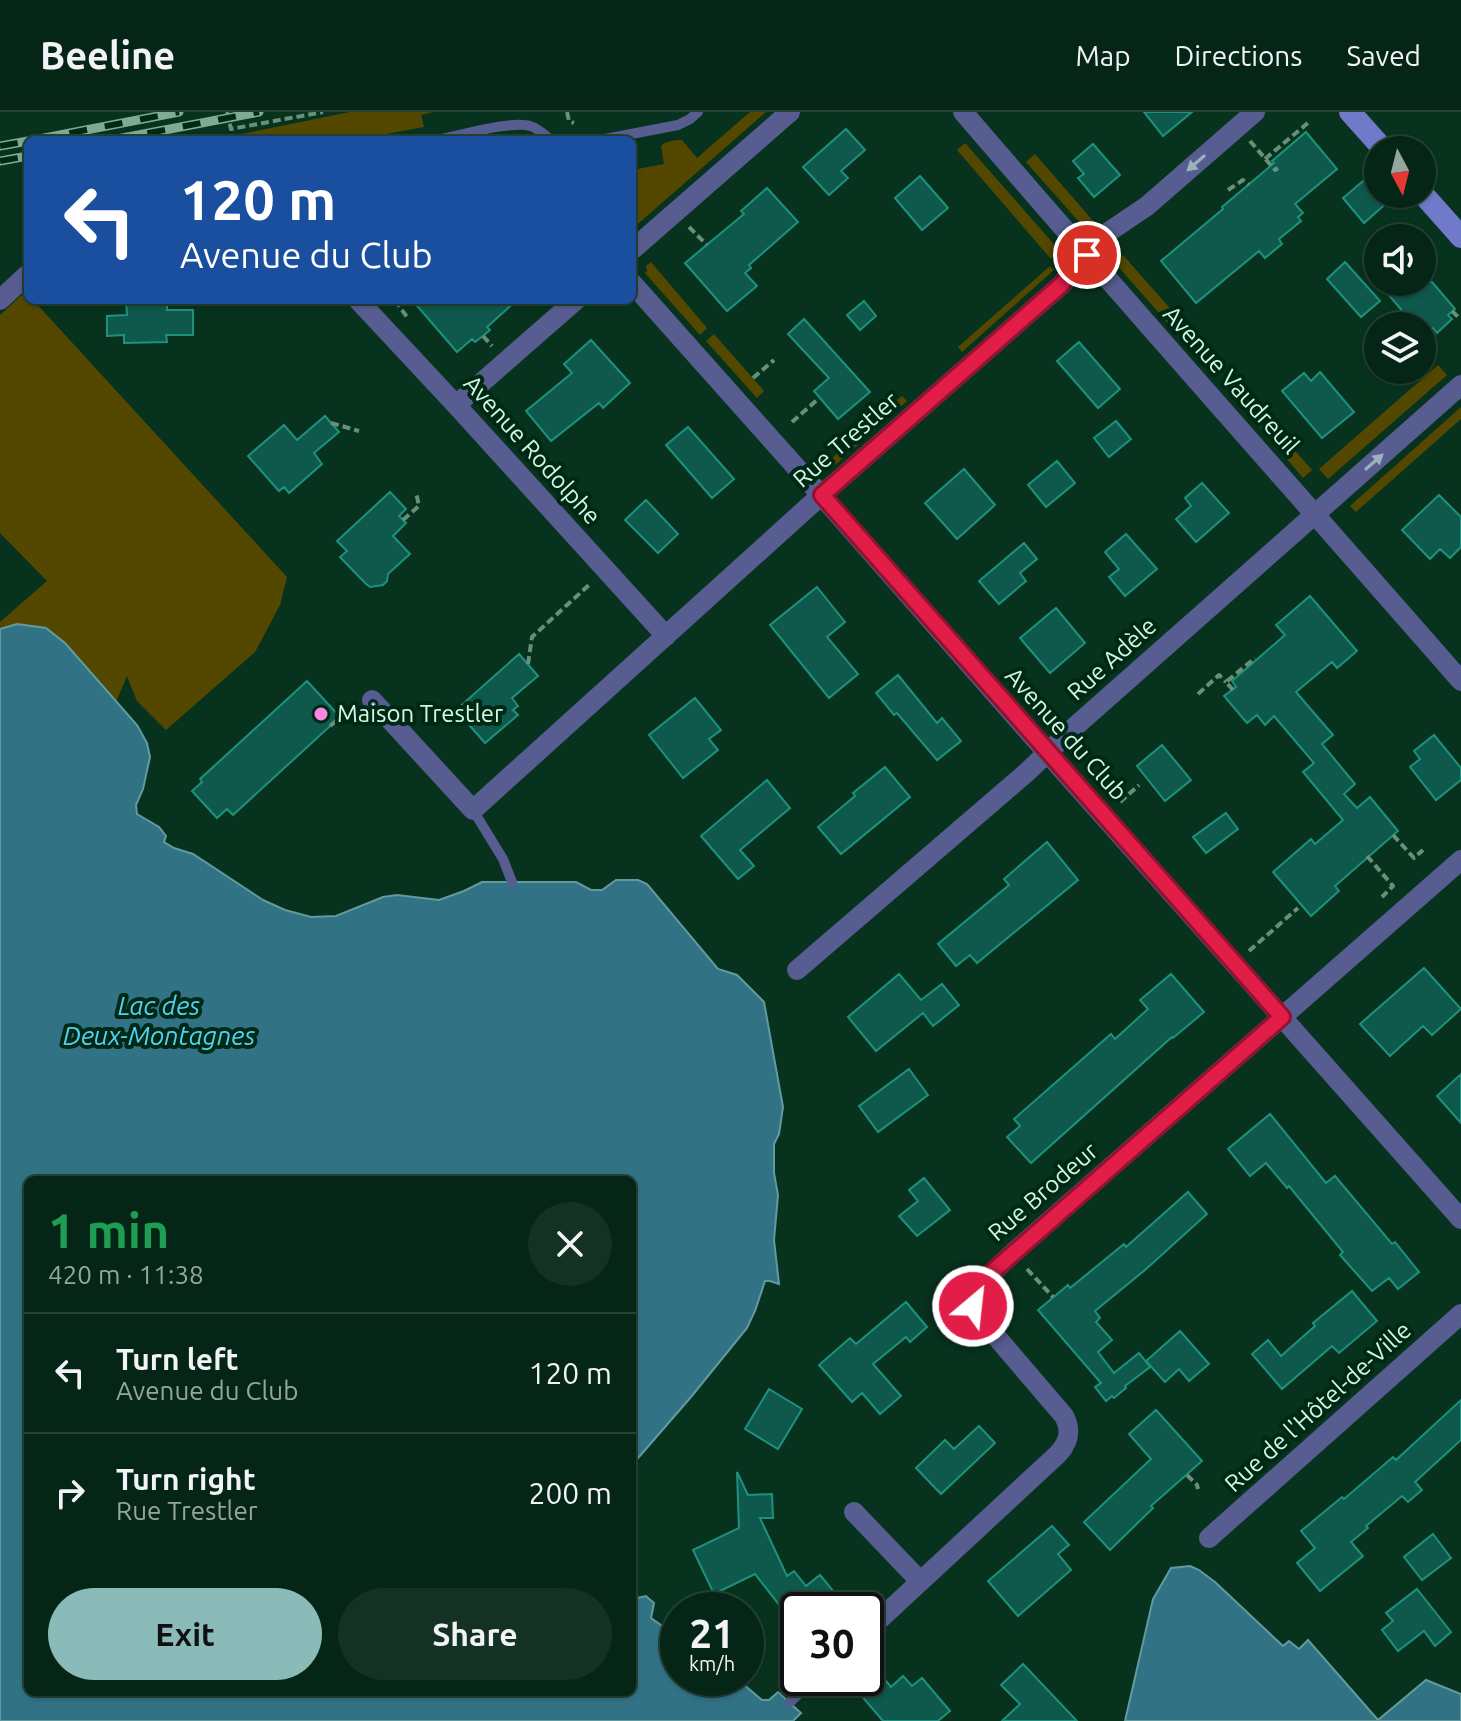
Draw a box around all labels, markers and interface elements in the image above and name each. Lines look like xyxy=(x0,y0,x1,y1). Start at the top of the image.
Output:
text: Beeline xyxy=(40,34,175,76)
text: Map xyxy=(1075,40,1131,71)
text: Directions xyxy=(1175,40,1302,71)
text: Saved xyxy=(1346,40,1421,71)
north arrow xyxy=(1364,136,1436,208)
map controls xyxy=(1364,136,1436,384)
one-way arrow xyxy=(1186,154,1206,172)
icon: left xyxy=(48,168,152,272)
text: 120 m xyxy=(180,168,336,231)
pin xyxy=(1053,221,1121,289)
button: sound xyxy=(1364,224,1436,296)
icon: arrive xyxy=(1065,233,1109,277)
text: Avenue du Club xyxy=(180,234,433,275)
street label: Avenue Vaudreuil xyxy=(1158,300,1305,459)
button: layers xyxy=(1364,312,1436,384)
street label: Avenue Rodolphe xyxy=(459,370,606,530)
street label: Rue Trestler xyxy=(787,387,904,493)
one-way arrow xyxy=(1364,454,1384,471)
street label: Rue Adèle xyxy=(1062,612,1162,705)
street label: Avenue du Club xyxy=(1000,662,1133,805)
place label: Maison Trestler xyxy=(337,700,503,727)
marker: Maison Trestler xyxy=(312,705,330,723)
water label: Lac des Deux-Montagnes xyxy=(63,991,255,1050)
street label: Rue Brodeur xyxy=(983,1137,1103,1246)
button: close xyxy=(528,1202,612,1286)
text: 1 min xyxy=(48,1203,169,1257)
text: 420 m · 11:38 xyxy=(48,1260,204,1289)
position arrow xyxy=(931,1264,1015,1348)
street label: Rue de l'Hôtel-de-Ville xyxy=(1219,1316,1416,1497)
text: Turn left xyxy=(116,1342,238,1376)
icon: left xyxy=(48,1351,92,1395)
text: 120 m xyxy=(528,1356,612,1390)
text: Avenue du Club xyxy=(116,1376,298,1405)
text: Turn right xyxy=(116,1462,256,1496)
icon: right xyxy=(48,1471,92,1515)
text: 200 m xyxy=(528,1476,612,1510)
text: Rue Trestler xyxy=(116,1496,258,1525)
button: Exit xyxy=(48,1588,322,1680)
button: Share xyxy=(338,1588,612,1680)
speed limit sign: 30 xyxy=(780,1592,884,1696)
text: 21 xyxy=(689,1611,735,1656)
text: km/h xyxy=(689,1652,735,1675)

